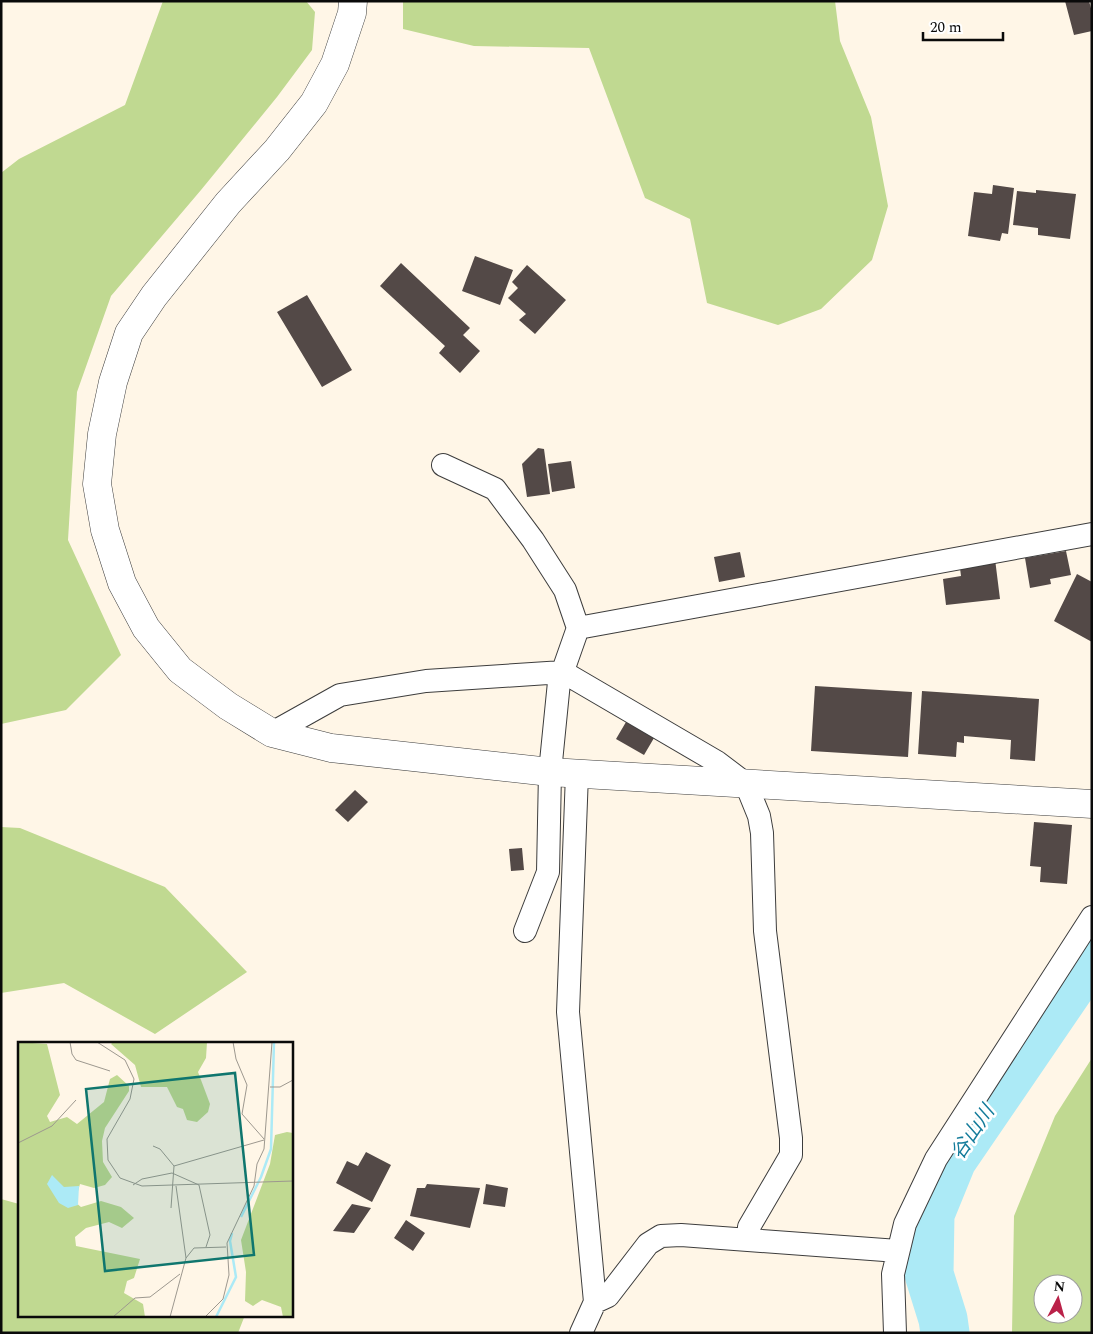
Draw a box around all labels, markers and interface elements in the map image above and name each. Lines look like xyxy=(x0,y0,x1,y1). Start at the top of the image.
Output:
scale bar xyxy=(923,10,1003,42)
text: 20 m xyxy=(930,16,962,39)
inset map xyxy=(18,1042,292,1316)
water label: 谷山川 xyxy=(944,1098,1003,1166)
north arrow xyxy=(1033,1274,1083,1324)
text: N xyxy=(1053,1276,1066,1298)

